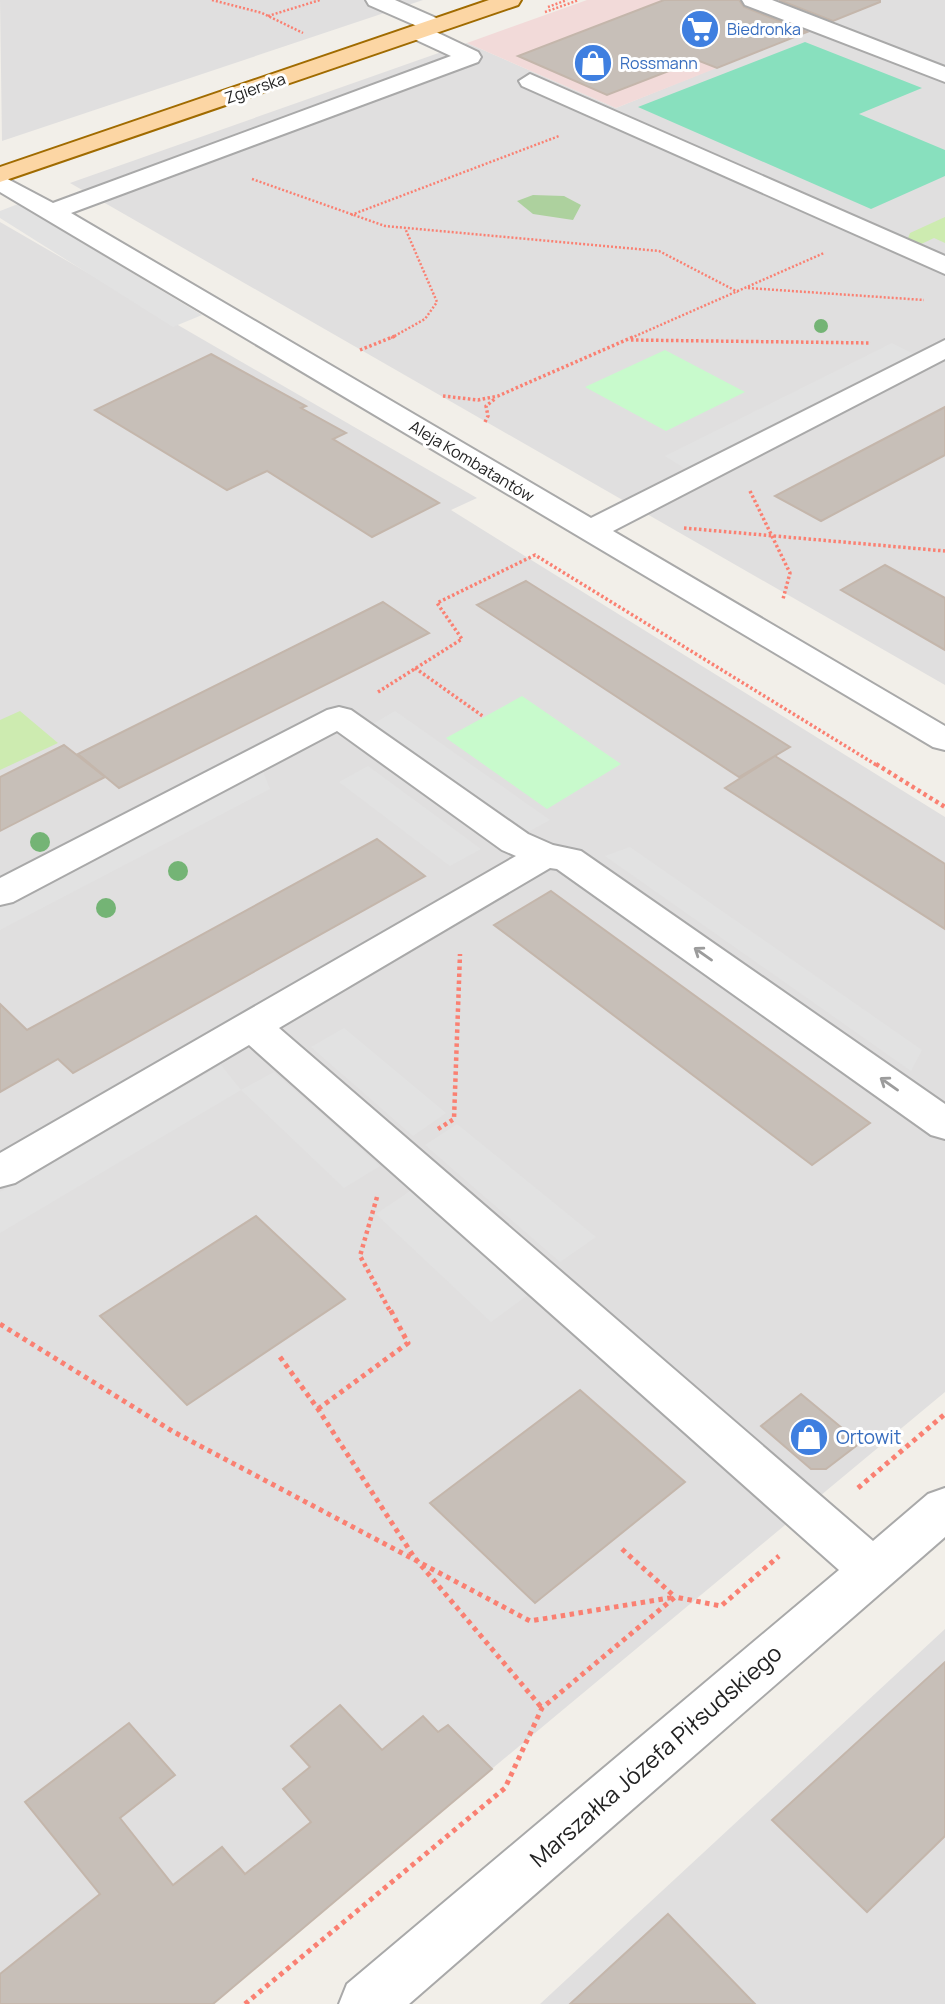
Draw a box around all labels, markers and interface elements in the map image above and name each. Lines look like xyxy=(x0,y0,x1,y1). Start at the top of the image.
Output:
supermarket icon: Biedronka xyxy=(679,8,721,50)
place label: Biedronka xyxy=(727,18,801,40)
shop icon: Rossmann xyxy=(572,42,614,84)
place label: Rossmann xyxy=(620,52,698,74)
street label: Zgierska xyxy=(222,67,288,109)
street label: Aleja Kombatantów xyxy=(406,415,538,507)
one-way arrow xyxy=(694,947,713,961)
one-way arrow xyxy=(880,1077,899,1091)
shop icon: Ortowit xyxy=(788,1416,830,1458)
place label: Ortowit xyxy=(836,1424,901,1450)
street label: Marszałka Józefa Piłsudskiego xyxy=(523,1637,788,1874)

